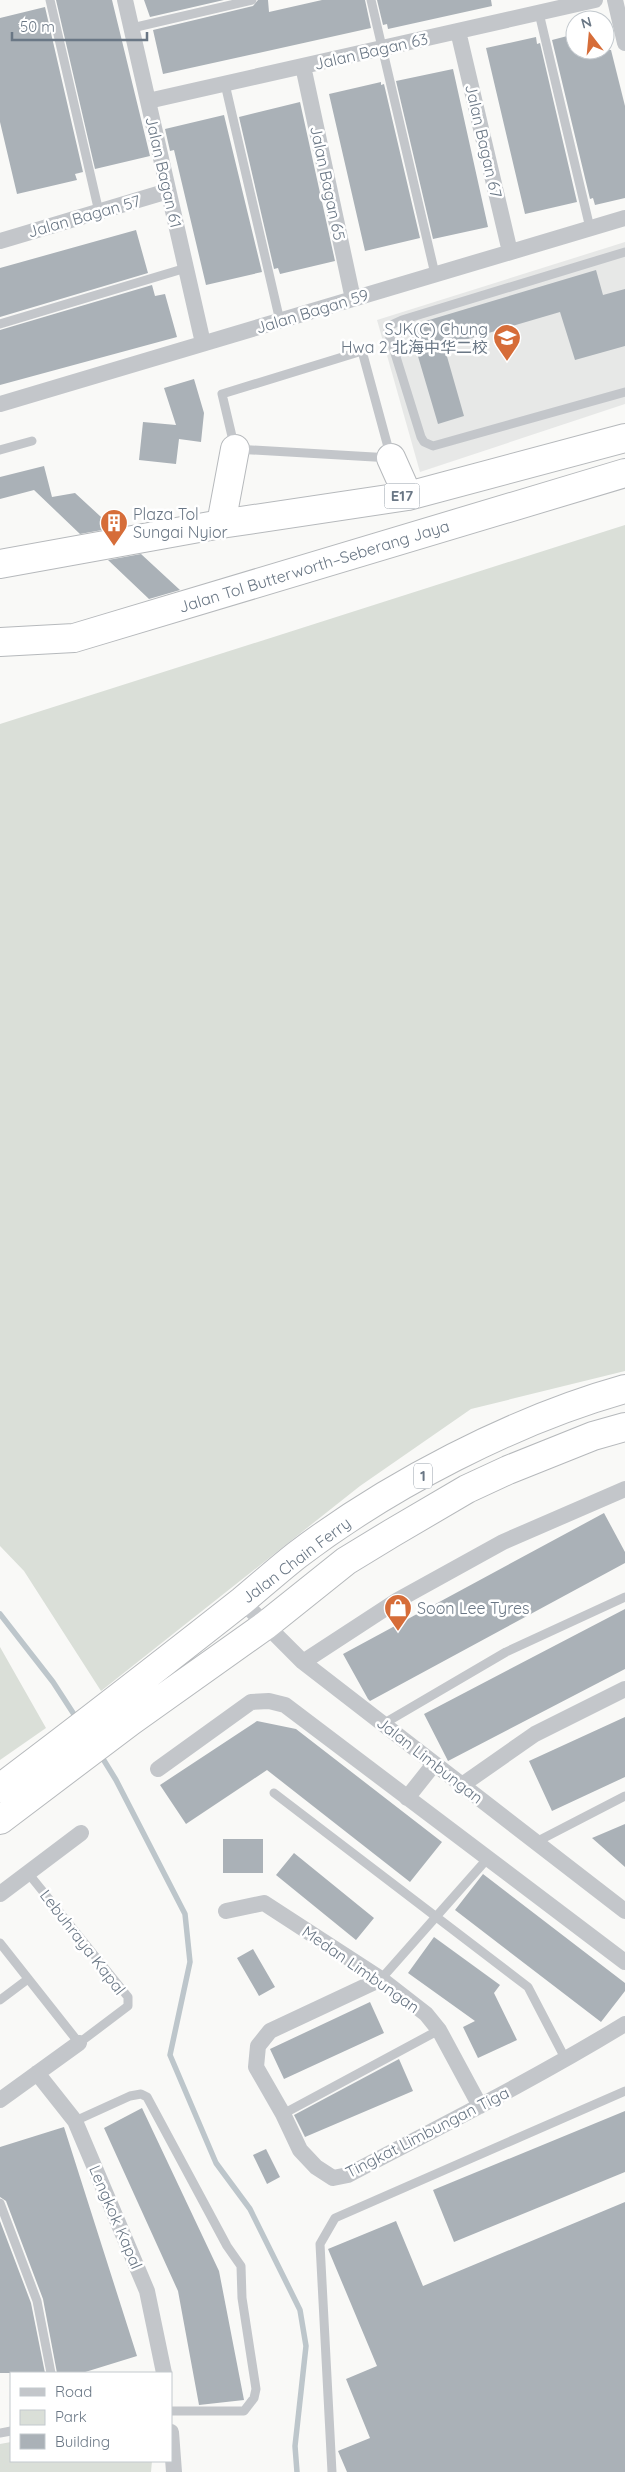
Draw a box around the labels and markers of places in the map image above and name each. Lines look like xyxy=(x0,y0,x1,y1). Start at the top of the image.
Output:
place label: SJK(C) Chung Hwa 2 北海中华二校 xyxy=(341,319,488,357)
school or university icon: SJK(C) Chung Hwa 2 北海中华二校 xyxy=(492,323,522,362)
place label: Plaza Tol Sungai Nyior xyxy=(133,504,228,542)
building icon: Plaza Tol Sungai Nyior xyxy=(99,508,129,547)
shop icon: Soon Lee Tyres xyxy=(383,1593,413,1632)
place label: Soon Lee Tyres xyxy=(417,1598,530,1618)

